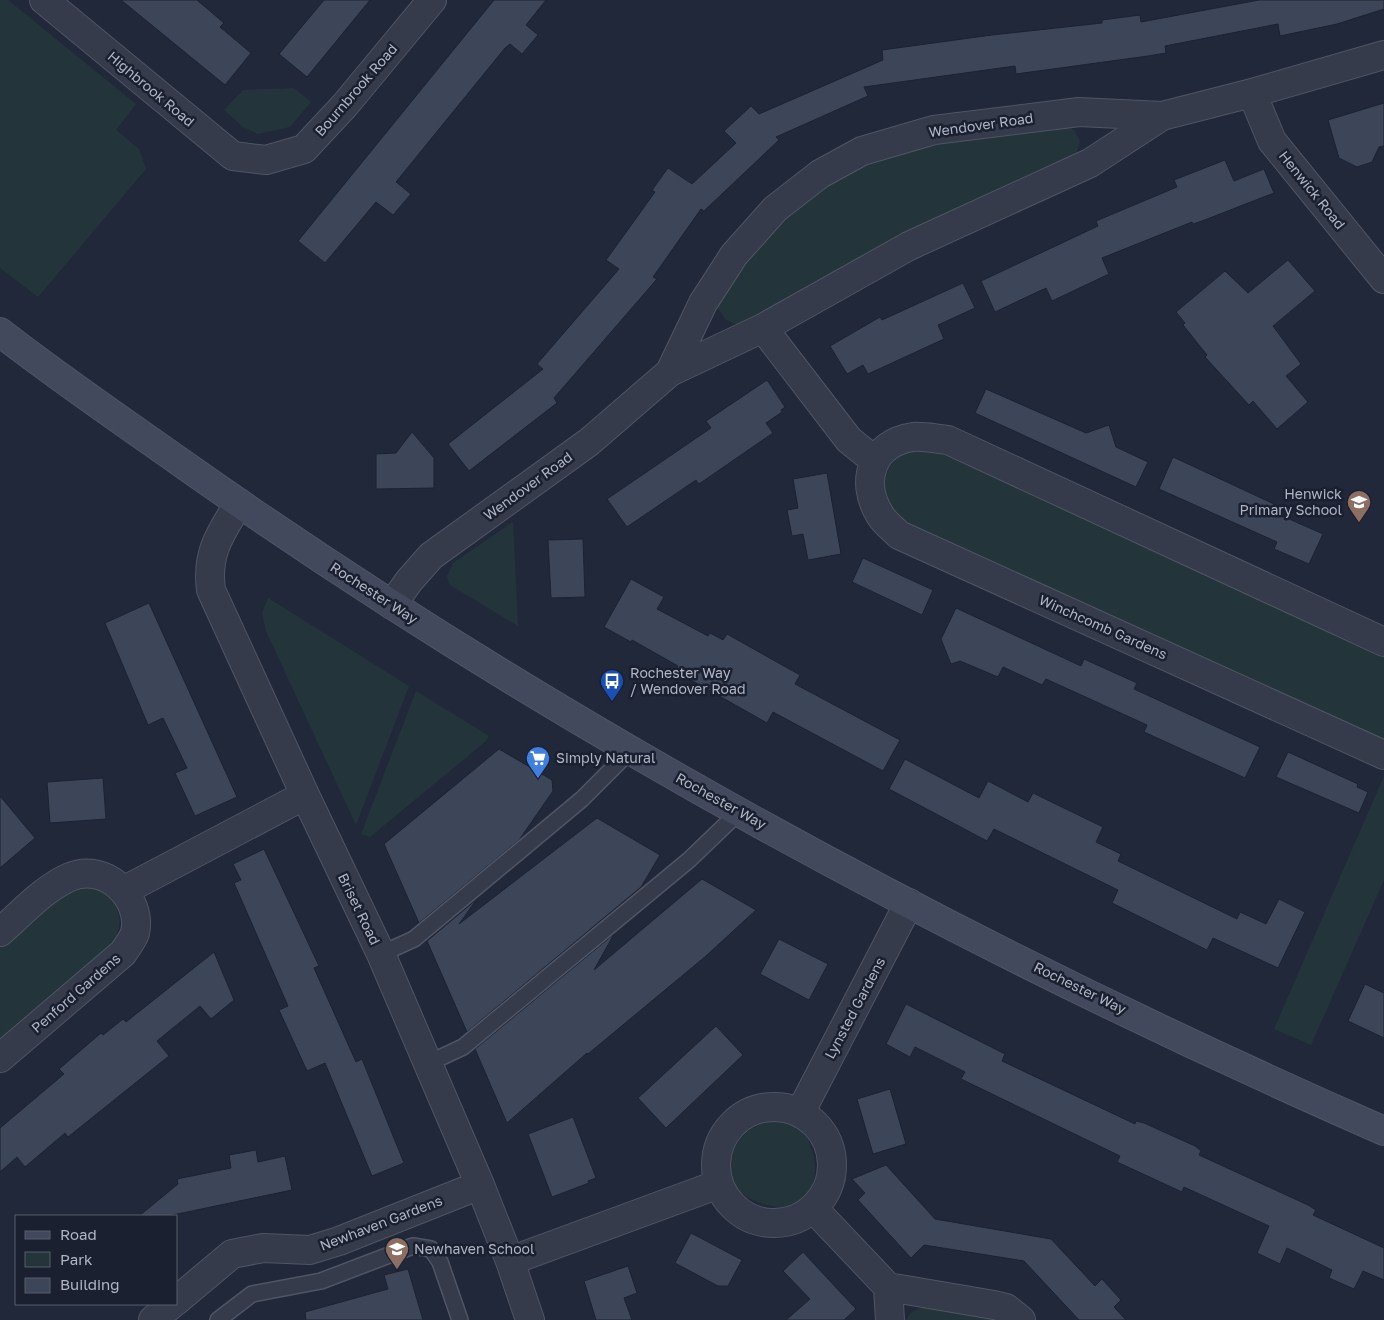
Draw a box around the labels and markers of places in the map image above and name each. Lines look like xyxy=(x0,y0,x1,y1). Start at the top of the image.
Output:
place label: Henwick Primary School xyxy=(1240,485,1342,518)
school or university icon: Henwick Primary School xyxy=(1346,489,1372,523)
place label: Rochester Way / Wendover Road xyxy=(630,664,746,697)
bus stop icon: Rochester Way / Wendover Road xyxy=(599,668,625,702)
supermarket icon: Simply Natural xyxy=(525,745,551,779)
place label: Simply Natural xyxy=(556,749,655,766)
school or university icon: Newhaven School xyxy=(384,1236,410,1270)
place label: Newhaven School xyxy=(414,1240,534,1257)

